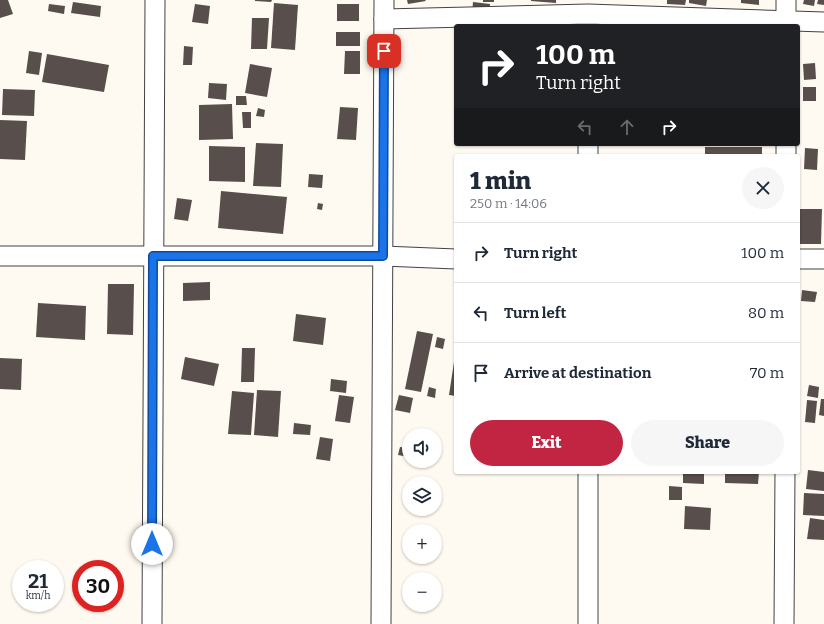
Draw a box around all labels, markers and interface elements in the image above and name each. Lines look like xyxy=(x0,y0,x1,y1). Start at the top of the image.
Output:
pin xyxy=(367,34,401,68)
text: 100 m xyxy=(536,38,615,71)
icon: arrive xyxy=(373,40,395,62)
icon: right xyxy=(470,40,522,92)
text: Turn right xyxy=(536,72,621,94)
icon: left xyxy=(574,116,596,138)
icon: ahead xyxy=(616,116,638,138)
icon: right xyxy=(658,116,680,138)
text: 1 min xyxy=(470,167,531,195)
button: close xyxy=(742,167,784,209)
text: 250 m · 14:06 xyxy=(470,196,547,211)
icon: right xyxy=(470,242,492,264)
text: Turn right xyxy=(504,244,577,262)
text: 100 m xyxy=(741,244,784,262)
icon: left xyxy=(470,302,492,324)
text: Turn left xyxy=(504,304,566,322)
text: 80 m xyxy=(748,304,784,322)
icon: arrive xyxy=(470,362,492,384)
text: Arrive at destination xyxy=(504,364,651,382)
text: 70 m xyxy=(750,364,784,382)
button: Exit xyxy=(470,420,623,466)
button: Share xyxy=(631,420,784,466)
map controls xyxy=(402,428,442,612)
button: sound xyxy=(402,428,442,468)
button: layers xyxy=(402,476,442,516)
position arrow xyxy=(131,523,173,565)
button: + xyxy=(402,524,442,564)
speed limit sign: 30 xyxy=(72,560,124,612)
text: 21 xyxy=(28,569,48,593)
button: − xyxy=(402,572,442,612)
text: km/h xyxy=(26,590,50,602)

